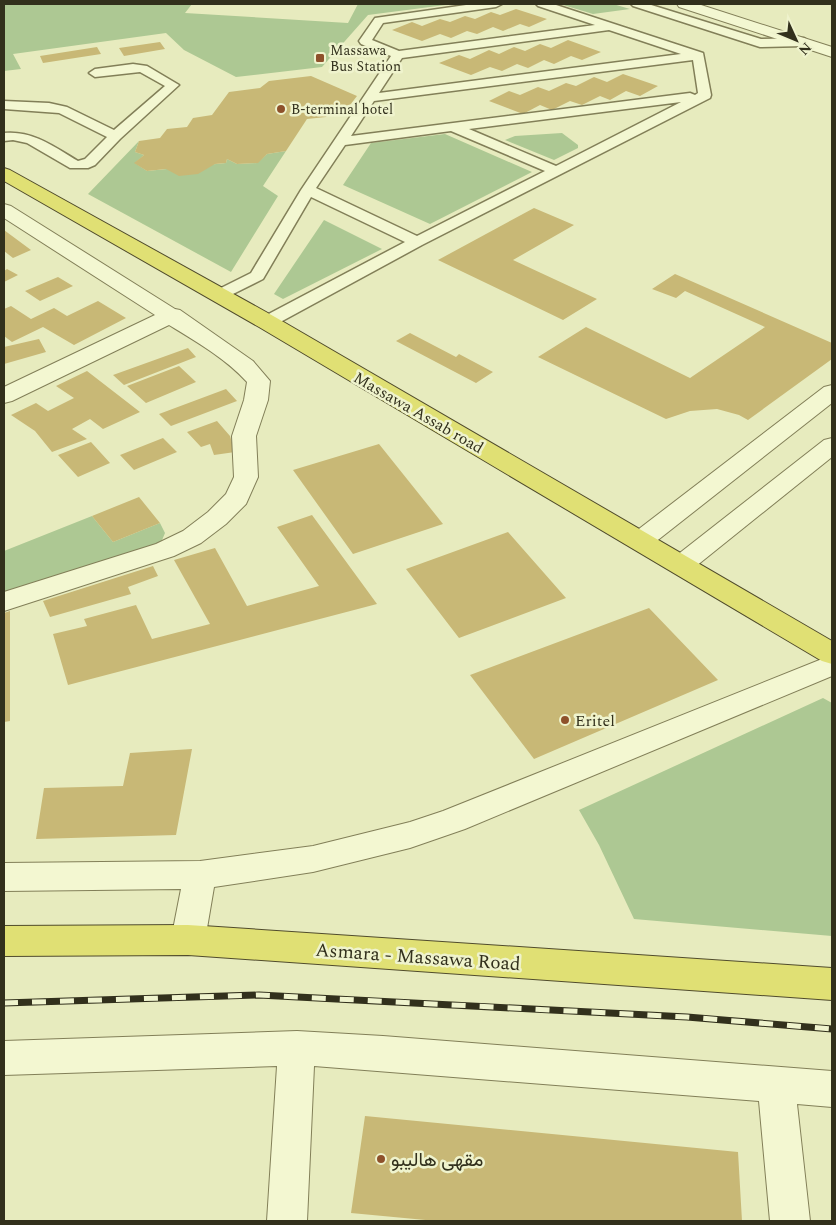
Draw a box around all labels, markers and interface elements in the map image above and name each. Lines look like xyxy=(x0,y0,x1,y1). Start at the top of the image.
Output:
north arrow xyxy=(771,15,821,65)
text: N xyxy=(793,37,817,60)
place label: Massawa Bus Station xyxy=(330,40,401,77)
marker: Massawa Bus Station xyxy=(314,52,326,64)
place label: B-terminal hotel xyxy=(291,99,393,120)
marker: B-terminal hotel xyxy=(275,103,287,115)
street label: Massawa Assab road xyxy=(349,366,488,460)
place label: Eritel xyxy=(575,709,615,733)
marker: Eritel xyxy=(559,714,571,726)
street label: Asmara - Massawa Road xyxy=(314,936,521,979)
place label: مقهى هاليبو xyxy=(391,1146,483,1175)
marker: مقهى هاليبو xyxy=(375,1153,387,1165)

